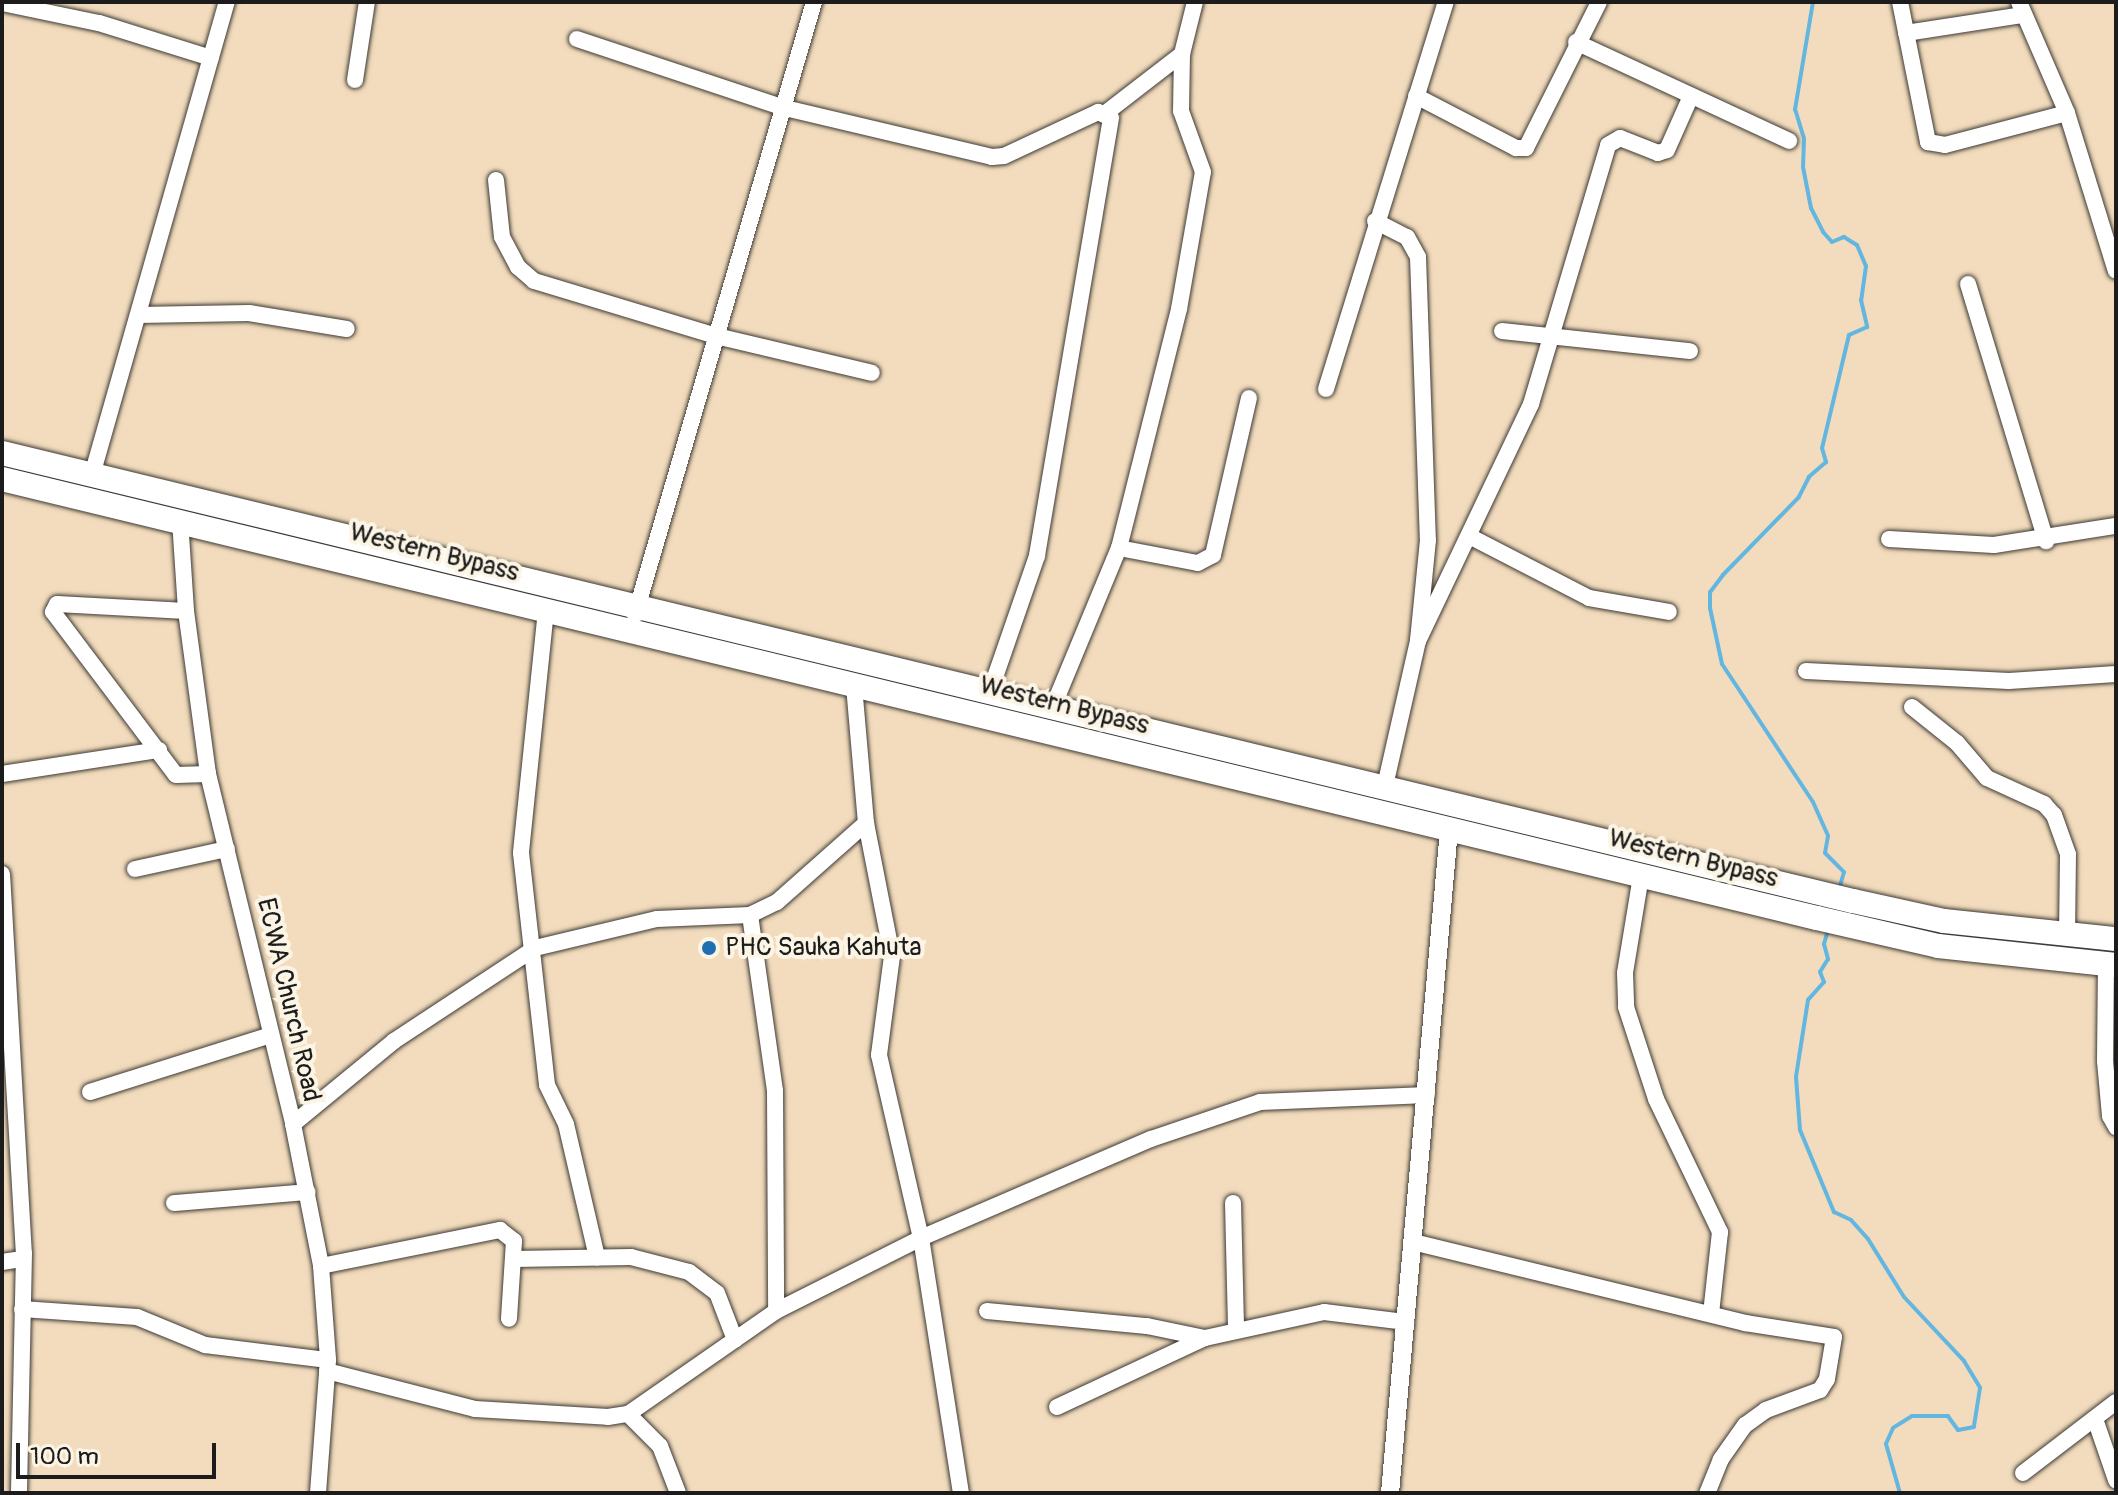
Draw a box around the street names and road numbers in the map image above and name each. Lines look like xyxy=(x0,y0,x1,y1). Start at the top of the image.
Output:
street label: Western Bypass xyxy=(346,517,522,589)
street label: Western Bypass xyxy=(976,670,1152,742)
street label: Western Bypass xyxy=(1605,823,1781,895)
street label: ECWA Church Road xyxy=(249,895,327,1105)

